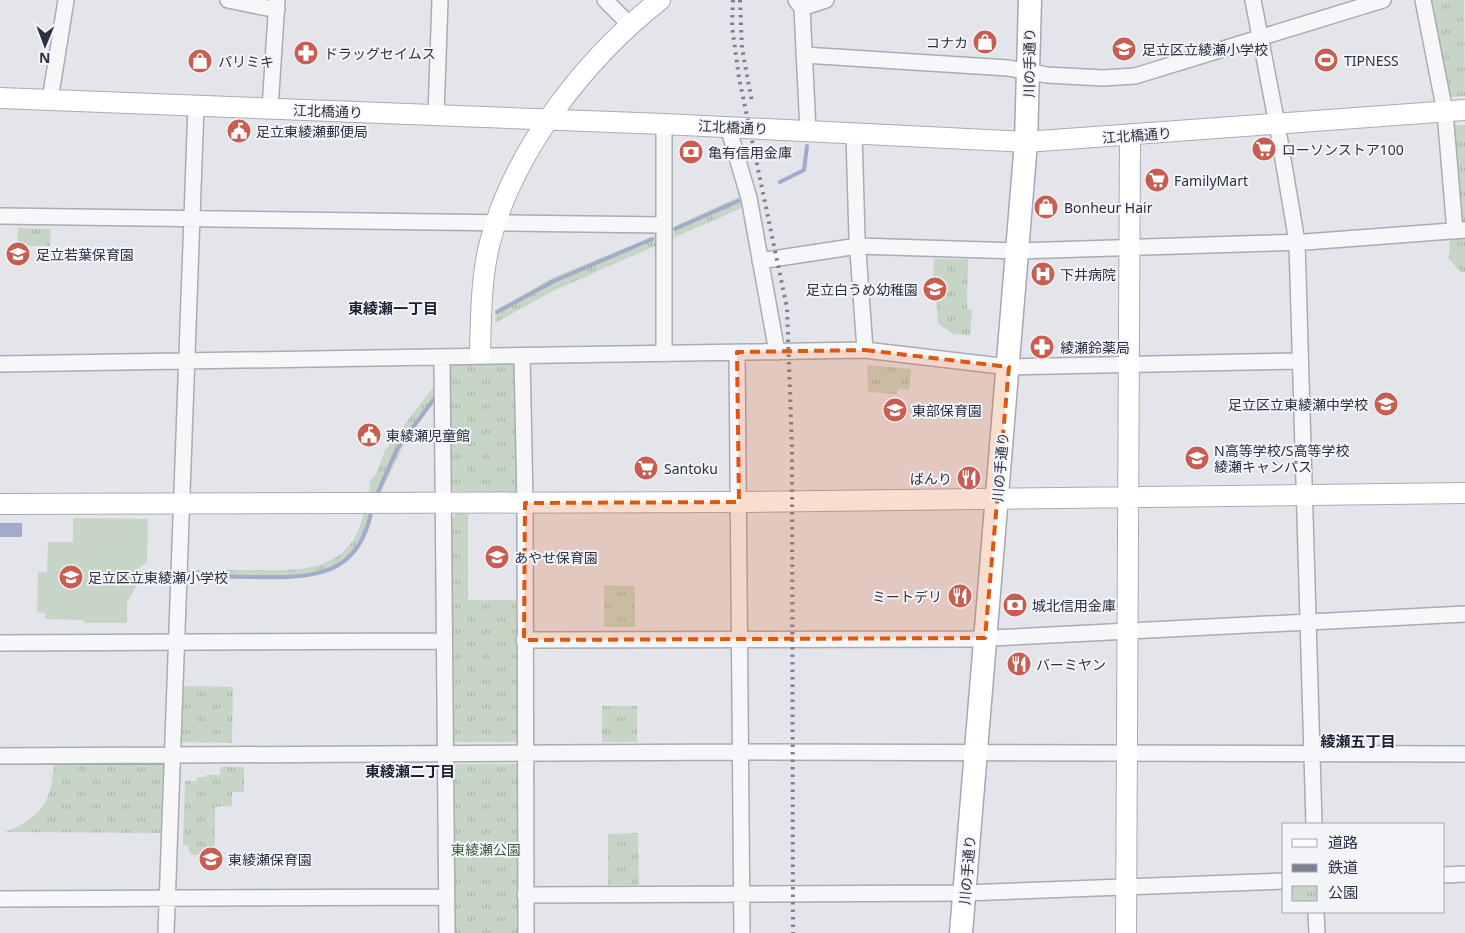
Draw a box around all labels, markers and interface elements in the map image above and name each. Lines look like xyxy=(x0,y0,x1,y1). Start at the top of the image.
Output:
north arrow xyxy=(20,20,70,70)
street label: 川の手通り xyxy=(1019,28,1039,98)
shop icon: コナカ xyxy=(972,29,998,55)
place label: コナカ xyxy=(926,33,968,52)
school or university icon: 足立区立綾瀬小学校 xyxy=(1111,36,1137,62)
pharmacy icon: ドラッグセイムス xyxy=(293,40,319,66)
place label: 足立区立綾瀬小学校 xyxy=(1142,40,1268,59)
place label: ドラッグセイムス xyxy=(324,44,436,63)
sports icon: TIPNESS xyxy=(1313,47,1339,73)
shop icon: パリミキ xyxy=(187,48,213,74)
text: N xyxy=(39,49,51,68)
place label: TIPNESS xyxy=(1344,51,1399,70)
place label: パリミキ xyxy=(218,52,274,71)
street label: 江北橋通り xyxy=(293,100,363,122)
street label: 江北橋通り xyxy=(698,116,768,138)
public building icon: 足立東綾瀬郵便局 xyxy=(226,118,252,144)
place label: 足立東綾瀬郵便局 xyxy=(256,122,368,141)
street label: 江北橋通り xyxy=(1101,123,1173,147)
supermarket icon: ローソンストア100 xyxy=(1251,136,1277,162)
bank icon: 亀有信用金庫 xyxy=(678,139,704,165)
place label: ローソンストア100 xyxy=(1282,140,1404,159)
place label: 亀有信用金庫 xyxy=(708,143,792,162)
supermarket icon: FamilyMart xyxy=(1144,167,1170,193)
place label: FamilyMart xyxy=(1174,171,1248,190)
shop icon: Bonheur Hair xyxy=(1033,194,1059,220)
place label: Bonheur Hair xyxy=(1064,198,1153,217)
school or university icon: 足立若葉保育園 xyxy=(5,241,31,267)
place label: 足立若葉保育園 xyxy=(36,245,134,264)
hospital icon: 下井病院 xyxy=(1030,261,1056,287)
place label: 下井病院 xyxy=(1060,265,1116,284)
school or university icon: 足立白うめ幼稚園 xyxy=(922,276,948,302)
place label: 足立白うめ幼稚園 xyxy=(806,280,918,299)
district label: 東綾瀬一丁目 xyxy=(348,298,438,318)
pharmacy icon: 綾瀬鈴薬局 xyxy=(1029,334,1055,360)
place label: 綾瀬鈴薬局 xyxy=(1060,338,1130,357)
school or university icon: 足立区立東綾瀬中学校 xyxy=(1373,391,1399,417)
place label: 足立区立東綾瀬中学校 xyxy=(1228,395,1368,414)
school or university icon: 東部保育園 xyxy=(882,397,908,423)
place label: 東部保育園 xyxy=(912,401,982,420)
public building icon: 東綾瀬児童館 xyxy=(356,422,382,448)
place label: 東綾瀬児童館 xyxy=(386,426,470,445)
street label: 川の手通り xyxy=(987,431,1013,503)
place label: N高等学校/S高等学校 綾瀬キャンパス xyxy=(1214,441,1350,476)
school or university icon: N高等学校/S高等学校 綾瀬キャンパス xyxy=(1184,445,1210,471)
supermarket icon: Santoku xyxy=(633,455,659,481)
place label: Santoku xyxy=(664,459,718,478)
restaurant icon: ばんり xyxy=(956,465,982,491)
place label: ばんり xyxy=(910,469,952,488)
school or university icon: あやせ保育園 xyxy=(484,544,510,570)
place label: あやせ保育園 xyxy=(514,548,598,567)
school or university icon: 足立区立東綾瀬小学校 xyxy=(58,564,84,590)
place label: 足立区立東綾瀬小学校 xyxy=(88,568,228,587)
restaurant icon: ミートデリ xyxy=(947,583,973,609)
place label: ミートデリ xyxy=(872,587,942,606)
bank icon: 城北信用金庫 xyxy=(1002,592,1028,618)
place label: 城北信用金庫 xyxy=(1032,596,1116,615)
restaurant icon: バーミヤン xyxy=(1006,651,1032,677)
place label: バーミヤン xyxy=(1036,655,1106,674)
district label: 綾瀬五丁目 xyxy=(1320,731,1396,751)
district label: 東綾瀬二丁目 xyxy=(365,761,455,781)
legend xyxy=(1282,823,1445,913)
text: 道路 xyxy=(1328,832,1358,852)
street label: 川の手通り xyxy=(954,834,980,906)
park label: 東綾瀬公園 xyxy=(451,840,521,859)
school or university icon: 東綾瀬保育園 xyxy=(198,846,224,872)
place label: 東綾瀬保育園 xyxy=(228,850,312,869)
text: 鉄道 xyxy=(1328,857,1358,877)
text: 公園 xyxy=(1328,882,1358,902)

